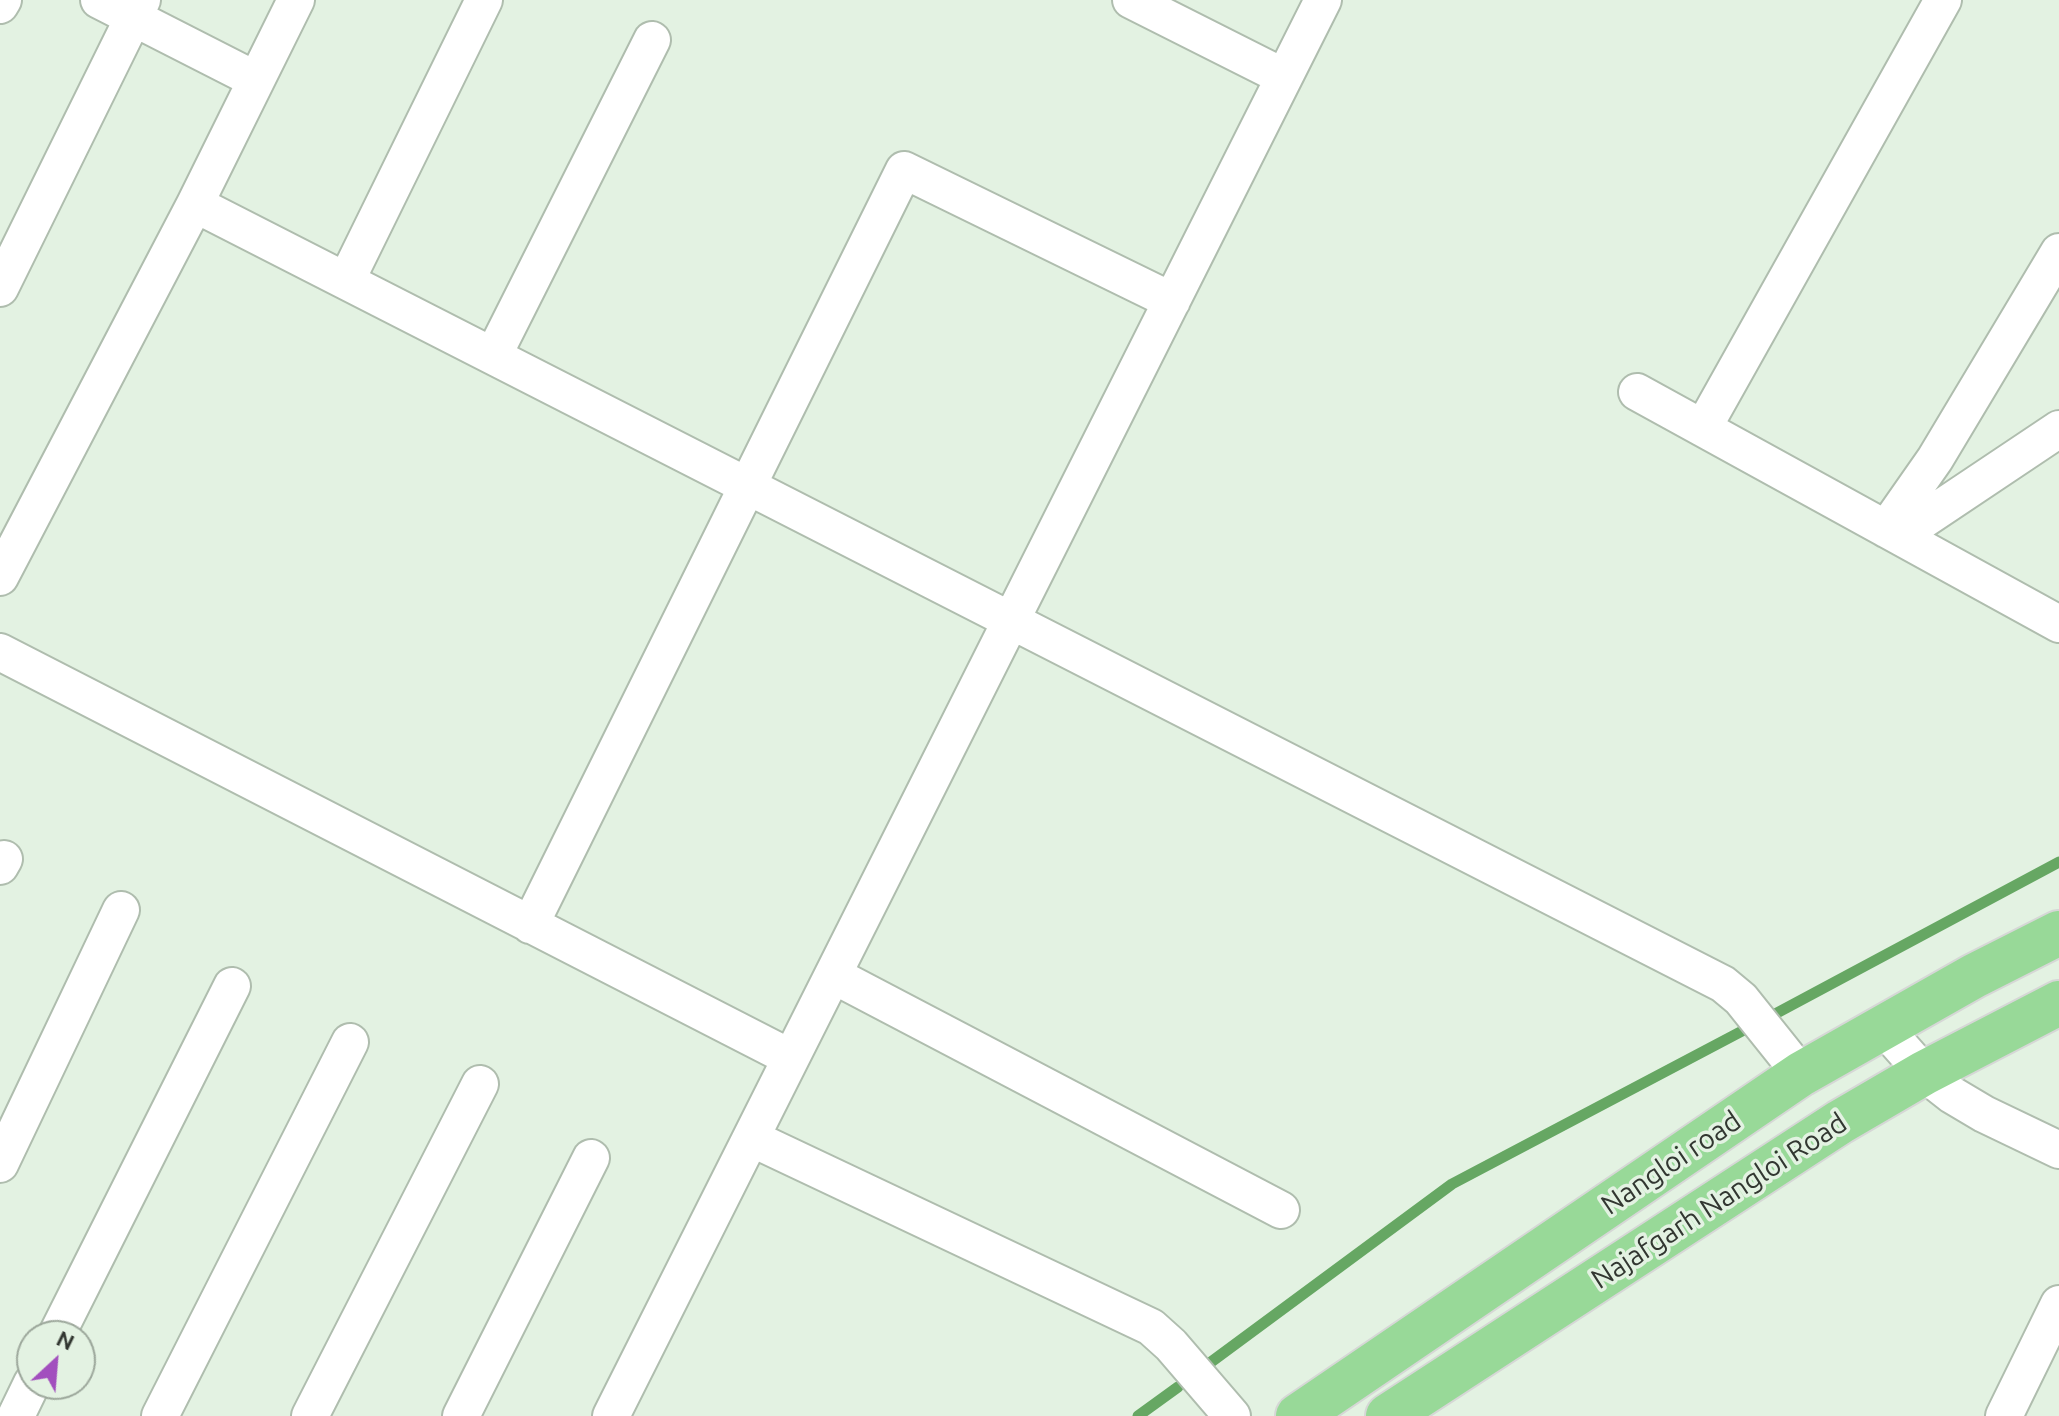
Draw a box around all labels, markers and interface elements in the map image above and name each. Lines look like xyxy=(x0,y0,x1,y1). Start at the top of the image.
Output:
street label: Nangloi road xyxy=(1595,1104,1747,1222)
street label: Najafgarh Nangloi Road xyxy=(1585,1106,1853,1296)
north arrow xyxy=(16,1320,96,1400)
text: N xyxy=(53,1325,79,1355)

